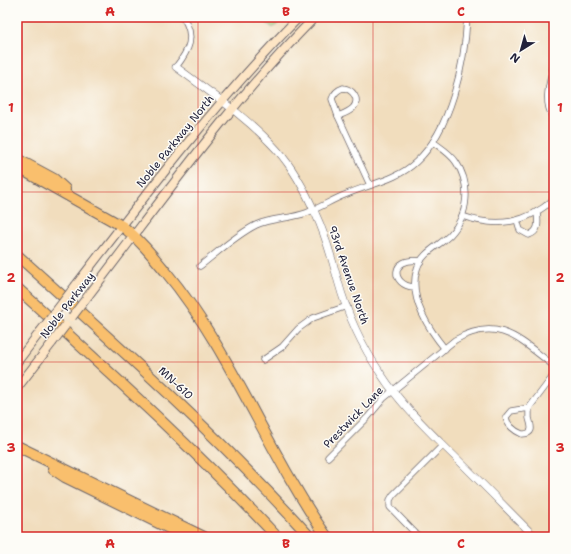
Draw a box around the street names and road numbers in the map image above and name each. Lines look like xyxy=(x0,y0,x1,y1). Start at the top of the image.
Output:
street label: Noble Parkway North xyxy=(133,92,218,191)
street label: 93rd Avenue North xyxy=(325,224,373,327)
street label: Noble Parkway xyxy=(37,269,98,342)
street label: MN-610 xyxy=(155,364,196,403)
street label: Prestwick Lane xyxy=(320,383,387,451)

